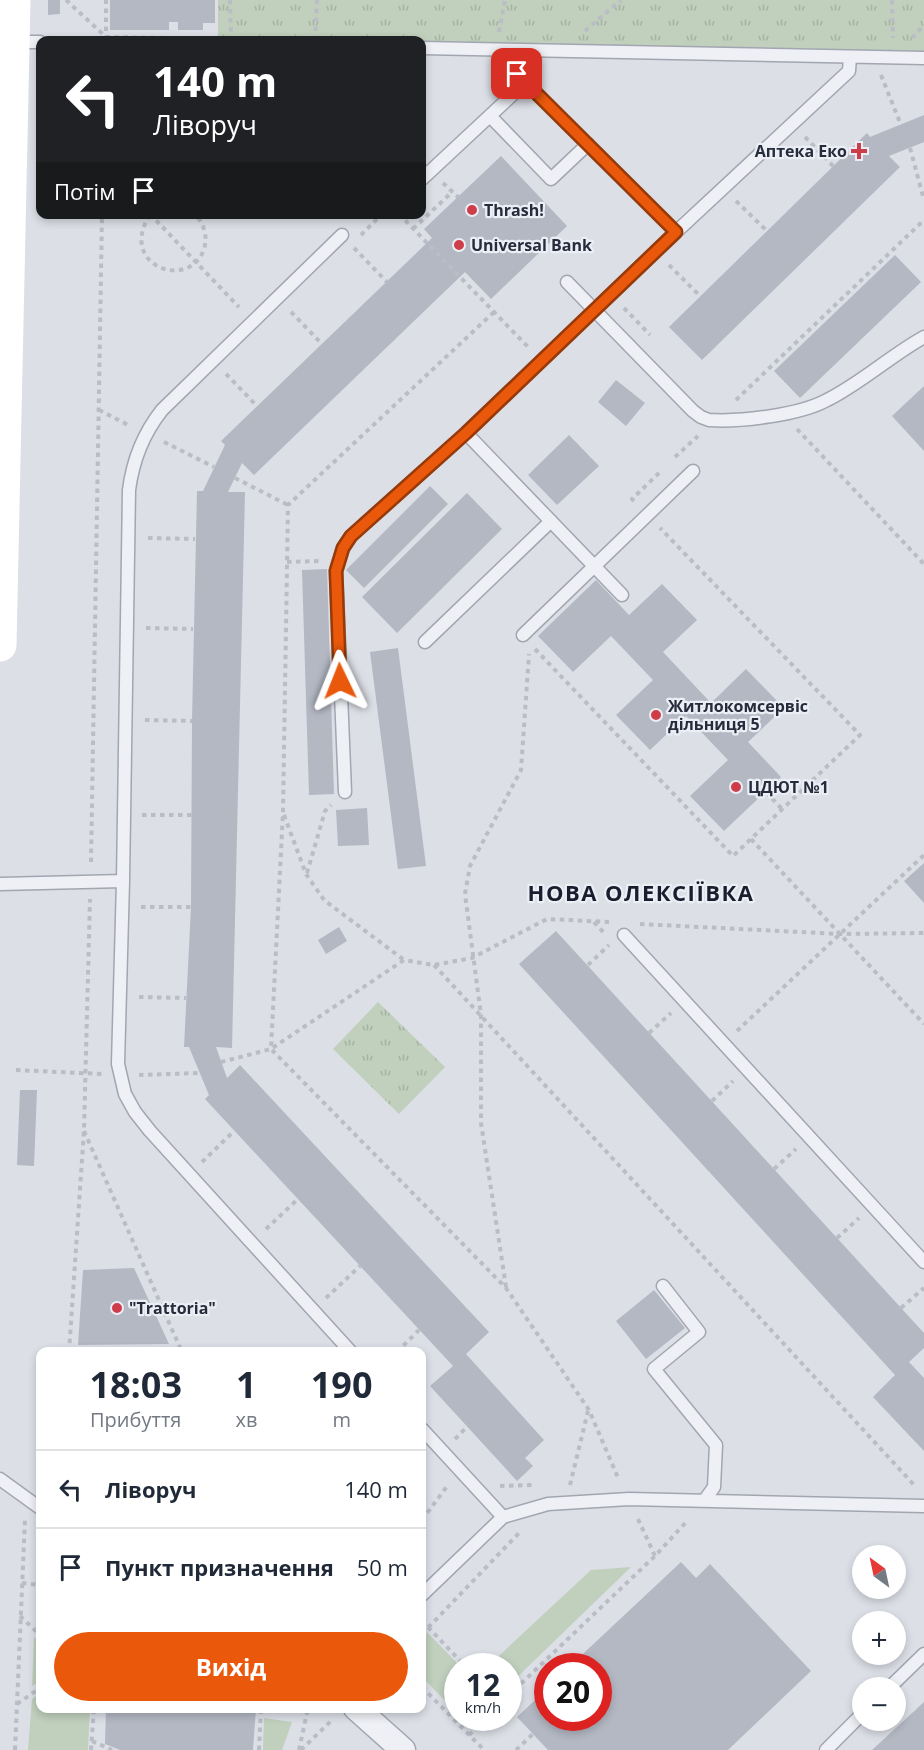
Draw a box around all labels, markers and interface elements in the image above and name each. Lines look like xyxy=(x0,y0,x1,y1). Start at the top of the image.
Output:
pin xyxy=(491,48,542,99)
text: 140 m xyxy=(153,52,277,109)
icon: arrive xyxy=(500,57,533,90)
icon: left xyxy=(54,60,132,138)
text: Ліворуч xyxy=(153,106,257,143)
place label: Аптека Еко xyxy=(755,140,847,162)
marker: Аптека Еко xyxy=(852,144,866,158)
icon: arrive xyxy=(127,174,160,207)
text: Потім xyxy=(54,176,115,206)
place label: Thrash! xyxy=(484,199,544,221)
marker: Thrash! xyxy=(465,203,479,217)
place label: Universal Bank xyxy=(471,234,592,256)
marker: Universal Bank xyxy=(452,238,466,252)
position arrow xyxy=(308,649,372,713)
place label: Житлокомсервіс дільниця 5 xyxy=(668,695,808,735)
marker: Житлокомсервіс дільниця 5 xyxy=(649,708,663,722)
place label: ЦДЮТ №1 xyxy=(748,776,829,798)
marker: ЦДЮТ №1 xyxy=(729,780,743,794)
district label: НОВА ОЛЕКСІЇВКА xyxy=(528,877,754,907)
place label: "Trattoria" xyxy=(129,1297,216,1319)
marker: "Trattoria" xyxy=(110,1301,124,1315)
text: 18:03 xyxy=(89,1360,182,1409)
text: 1 xyxy=(236,1360,257,1409)
text: 190 xyxy=(311,1360,373,1409)
text: Прибуття xyxy=(90,1406,181,1433)
text: хв xyxy=(235,1406,257,1433)
text: m xyxy=(332,1406,351,1433)
icon: left xyxy=(54,1473,87,1506)
text: Ліворуч xyxy=(105,1474,196,1504)
text: 140 m xyxy=(344,1474,408,1504)
north arrow xyxy=(852,1545,906,1599)
map controls xyxy=(852,1545,906,1731)
icon: arrive xyxy=(54,1551,87,1584)
text: Пункт призначення xyxy=(105,1552,334,1582)
text: 50 m xyxy=(357,1552,408,1582)
button: + xyxy=(852,1611,906,1665)
button: Вихід xyxy=(54,1632,408,1701)
speed limit sign: 20 xyxy=(534,1653,612,1731)
text: 12 xyxy=(466,1664,500,1705)
button: − xyxy=(852,1677,906,1731)
text: km/h xyxy=(465,1697,501,1717)

